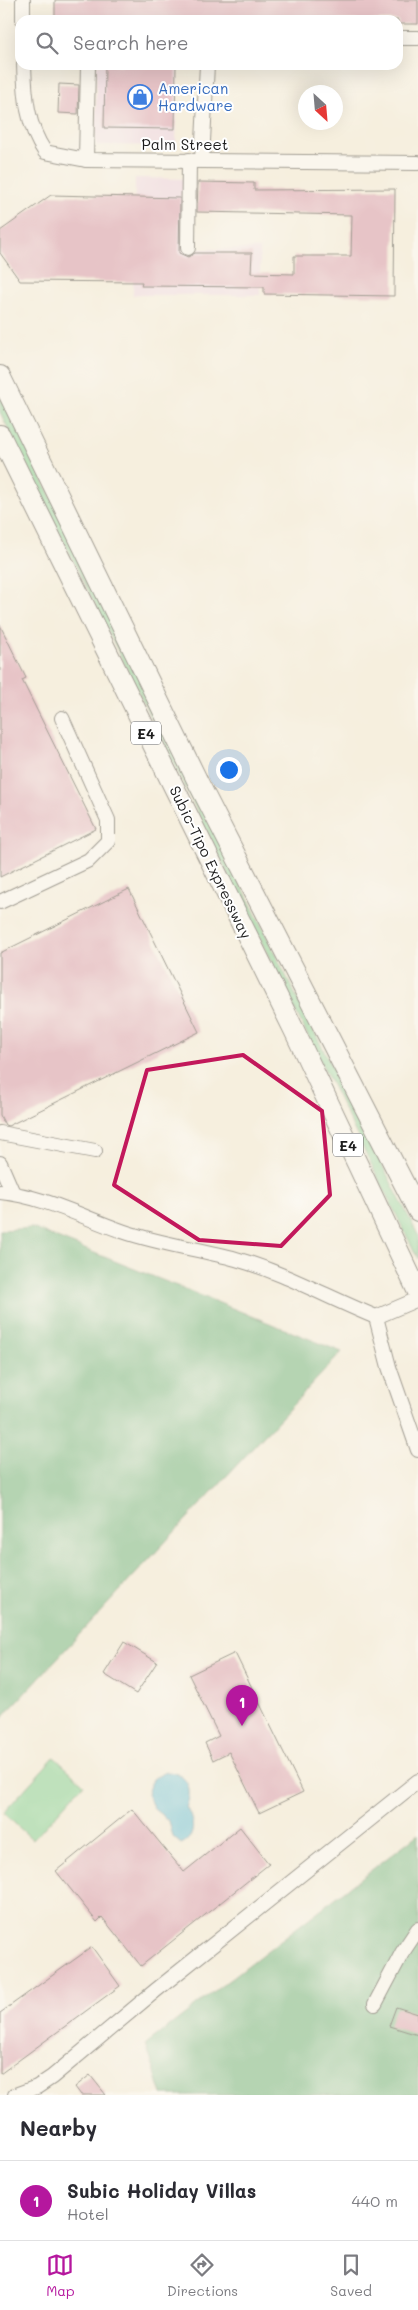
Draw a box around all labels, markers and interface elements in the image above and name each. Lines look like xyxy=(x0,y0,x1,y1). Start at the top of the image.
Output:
search box xyxy=(15,15,403,70)
icon: search xyxy=(33,29,61,57)
text: Search here xyxy=(73,30,189,55)
place label: American Hardware xyxy=(158,78,233,115)
shop icon: American Hardware xyxy=(127,84,153,110)
north arrow xyxy=(298,85,343,130)
street label: Palm Street xyxy=(142,134,228,154)
road number: E4 xyxy=(131,721,161,744)
your location xyxy=(216,757,242,783)
street label: Subic-Tipo Expressway xyxy=(165,782,257,942)
road number: E4 xyxy=(333,1134,363,1156)
pin: 1 xyxy=(226,1685,258,1726)
text: Nearby xyxy=(20,2114,97,2141)
text: Subic Holiday Villas xyxy=(67,2178,256,2203)
text: 1 xyxy=(32,2190,40,2211)
text: 440 m xyxy=(351,2190,398,2211)
text: Hotel xyxy=(67,2203,109,2224)
tab: Map xyxy=(46,2251,75,2300)
tab: Directions xyxy=(167,2251,238,2300)
tab: Saved xyxy=(330,2251,372,2300)

